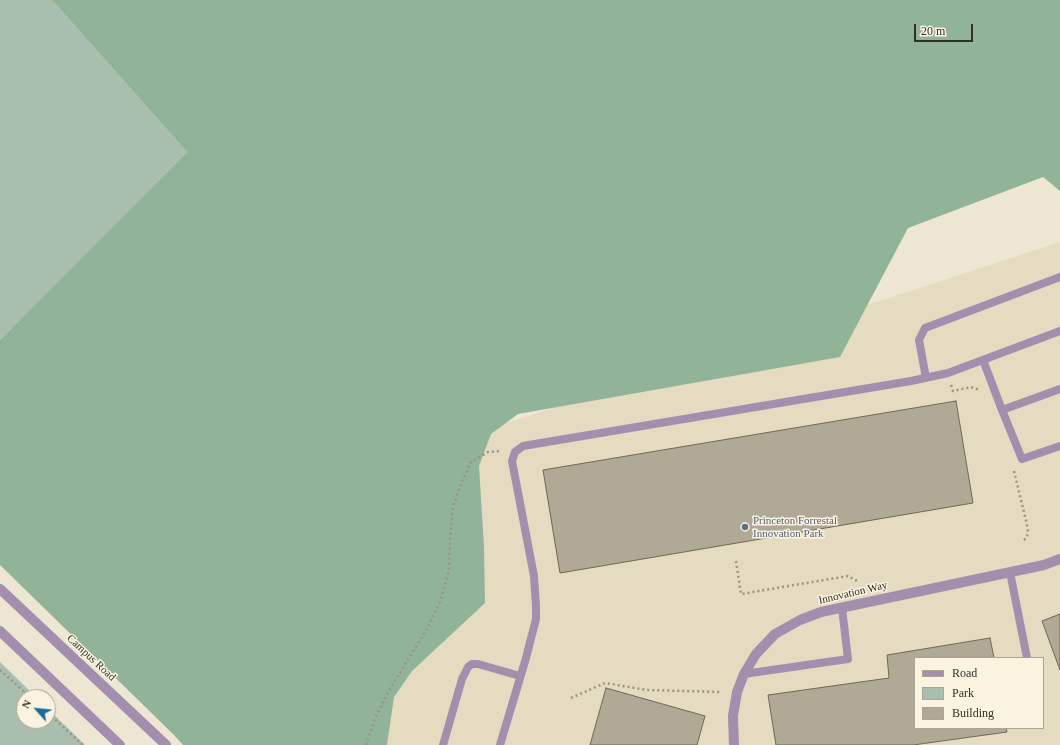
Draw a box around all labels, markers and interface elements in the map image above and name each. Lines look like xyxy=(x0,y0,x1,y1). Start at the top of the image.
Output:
scale bar xyxy=(916,16,975,42)
text: 20 m xyxy=(921,24,945,38)
place label: Princeton Forrestal Innovation Park xyxy=(753,514,837,540)
marker: Princeton Forrestal Innovation Park xyxy=(740,522,750,532)
street label: Innovation Way xyxy=(817,579,889,607)
street label: Campus Road xyxy=(64,632,118,684)
legend xyxy=(914,657,1044,729)
text: Road xyxy=(952,666,977,680)
text: Park xyxy=(952,686,974,700)
north arrow xyxy=(16,689,56,729)
text: N xyxy=(19,698,33,710)
text: Building xyxy=(952,706,994,720)

